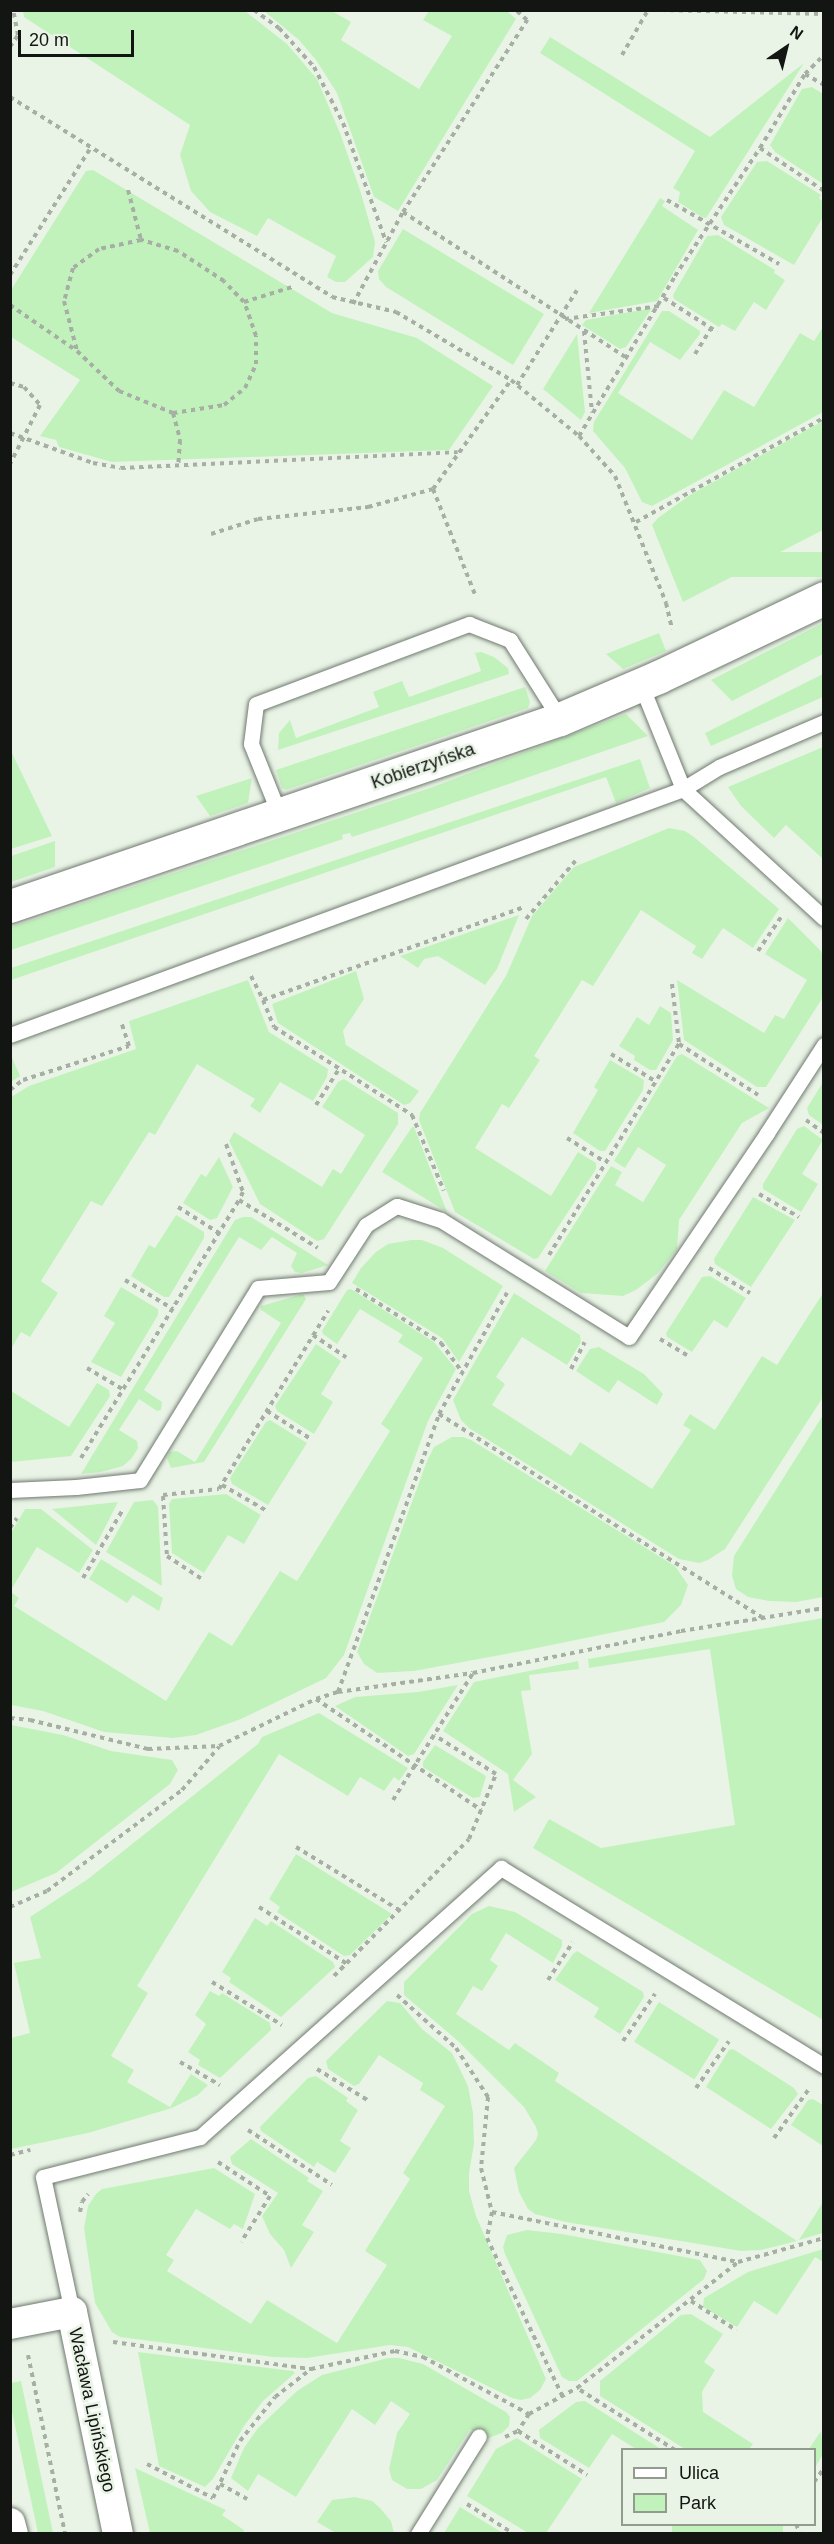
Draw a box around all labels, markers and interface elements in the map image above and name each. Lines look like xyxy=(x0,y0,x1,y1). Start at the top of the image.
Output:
scale bar xyxy=(21,18,136,56)
north arrow xyxy=(756,18,816,78)
text: N xyxy=(787,23,806,43)
text: 20 m xyxy=(29,30,69,50)
street label: Kobierzyńska xyxy=(368,738,478,794)
street label: Wacława Lipińskiego xyxy=(64,2326,120,2494)
legend xyxy=(621,2448,816,2526)
text: Ulica xyxy=(679,2463,719,2483)
text: Park xyxy=(679,2493,716,2513)

